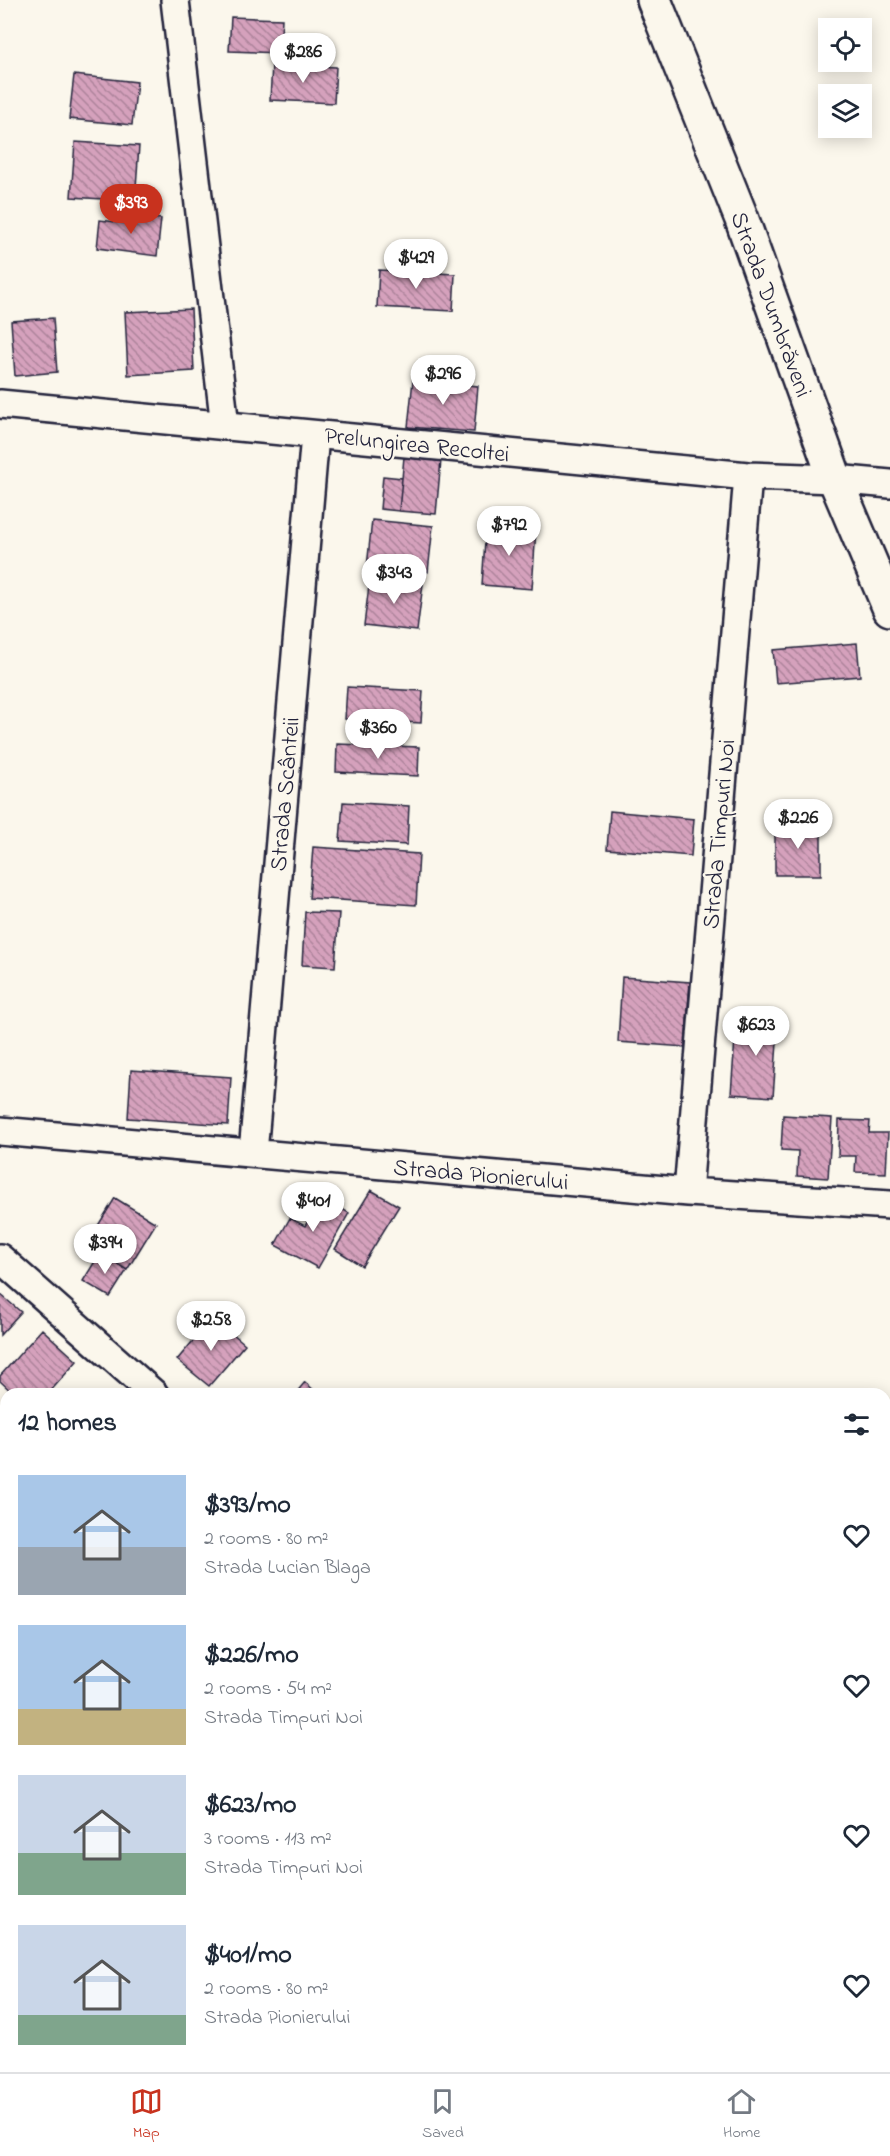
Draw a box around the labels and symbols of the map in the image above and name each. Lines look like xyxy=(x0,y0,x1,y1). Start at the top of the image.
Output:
pin: $286 xyxy=(267,33,339,84)
pin: $393 xyxy=(95,184,167,235)
street label: Strada Dumbrăveni xyxy=(720,207,820,403)
pin: $429 xyxy=(380,239,452,290)
pin: $296 xyxy=(407,355,479,406)
street label: Prelungirea Recoltei xyxy=(322,419,511,474)
pin: $792 xyxy=(473,506,545,557)
pin: $343 xyxy=(358,554,430,605)
pin: $360 xyxy=(342,709,414,760)
street label: Strada Scânteii xyxy=(262,716,311,873)
street label: Strada Timpuri Noi xyxy=(695,738,746,931)
pin: $226 xyxy=(762,799,834,850)
pin: $623 xyxy=(720,1006,792,1057)
street label: Strada Pionierului xyxy=(392,1151,570,1202)
pin: $401 xyxy=(277,1182,349,1233)
pin: $394 xyxy=(69,1224,141,1275)
pin: $258 xyxy=(175,1301,247,1352)

